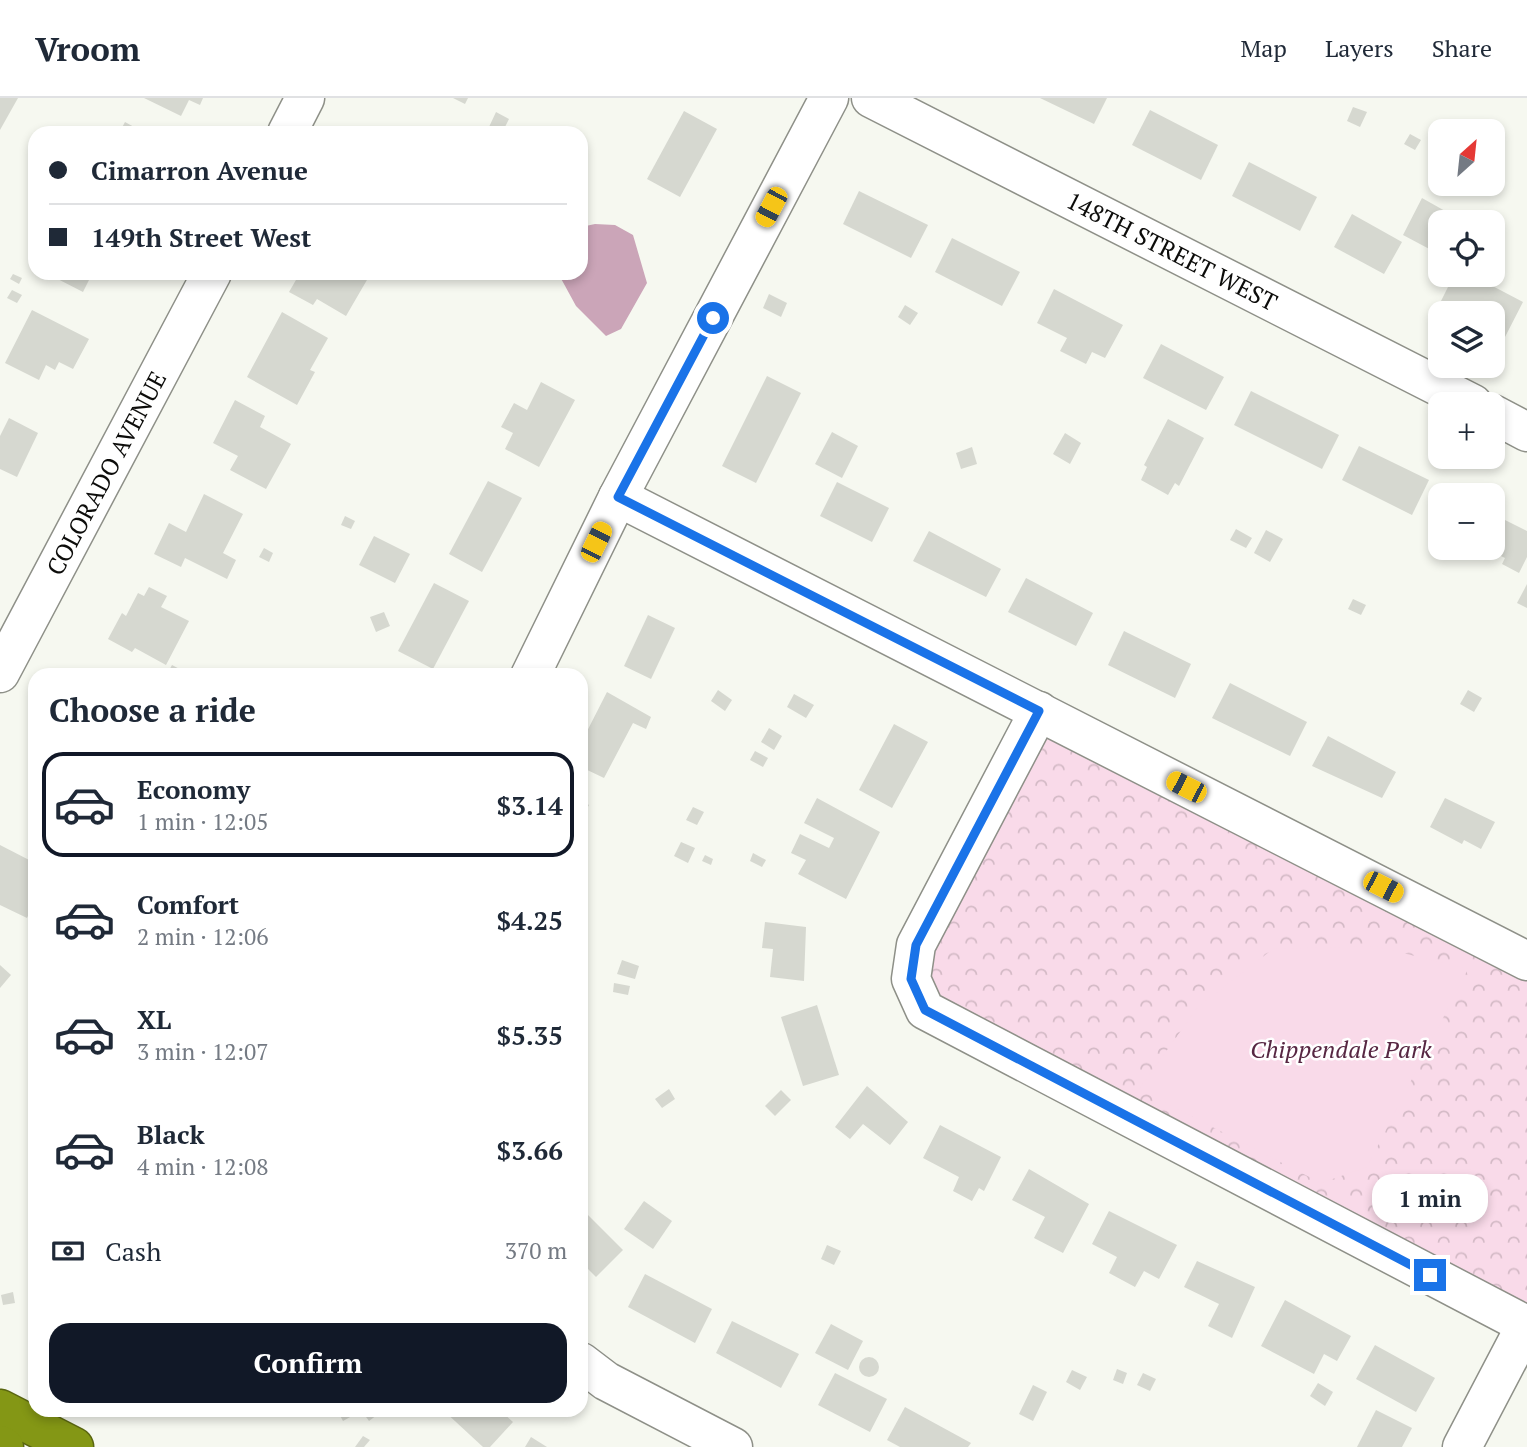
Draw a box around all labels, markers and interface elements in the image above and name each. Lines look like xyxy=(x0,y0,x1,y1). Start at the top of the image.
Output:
text: Vroom xyxy=(35,27,140,70)
text: Map xyxy=(1240,32,1287,64)
text: Layers xyxy=(1325,32,1394,64)
text: Share xyxy=(1432,32,1492,64)
north arrow xyxy=(1428,119,1505,196)
map controls xyxy=(1428,119,1505,560)
text: Cimarron Avenue xyxy=(91,153,308,187)
car xyxy=(752,184,791,230)
street label: 148TH STREET WEST xyxy=(1061,184,1283,318)
button: locate xyxy=(1428,210,1505,287)
text: 149th Street West xyxy=(91,220,311,254)
button: layers xyxy=(1428,301,1505,378)
route start xyxy=(697,302,729,334)
street label: COLORADO AVENUE xyxy=(39,365,173,581)
button: + xyxy=(1428,392,1505,469)
button: − xyxy=(1428,483,1505,560)
car xyxy=(578,519,615,565)
text: Choose a ride xyxy=(49,689,256,731)
car xyxy=(1163,768,1210,806)
text: Economy xyxy=(137,772,250,806)
icon: car xyxy=(53,773,116,836)
text: $3.14 xyxy=(497,788,563,822)
text: 1 min · 12:05 xyxy=(137,806,269,837)
car xyxy=(1360,868,1407,906)
text: Comfort xyxy=(137,887,239,921)
icon: car xyxy=(53,888,116,951)
text: $4.25 xyxy=(497,903,563,937)
text: 2 min · 12:06 xyxy=(137,921,269,952)
text: XL xyxy=(137,1002,171,1036)
icon: car xyxy=(53,1003,116,1066)
text: $5.35 xyxy=(497,1018,563,1052)
park label: Chippendale Park xyxy=(1250,1033,1432,1065)
text: 3 min · 12:07 xyxy=(137,1036,269,1067)
text: Black xyxy=(137,1117,205,1151)
icon: car xyxy=(53,1118,116,1181)
text: $3.66 xyxy=(497,1133,563,1167)
text: 4 min · 12:08 xyxy=(137,1151,269,1182)
callout: 1 min xyxy=(1372,1174,1488,1222)
text: 1 min xyxy=(1399,1183,1461,1214)
icon: cash xyxy=(49,1232,87,1270)
text: Cash xyxy=(105,1234,161,1268)
text: 370 m xyxy=(505,1235,567,1266)
route end xyxy=(1414,1259,1446,1291)
button: Confirm xyxy=(49,1323,567,1403)

